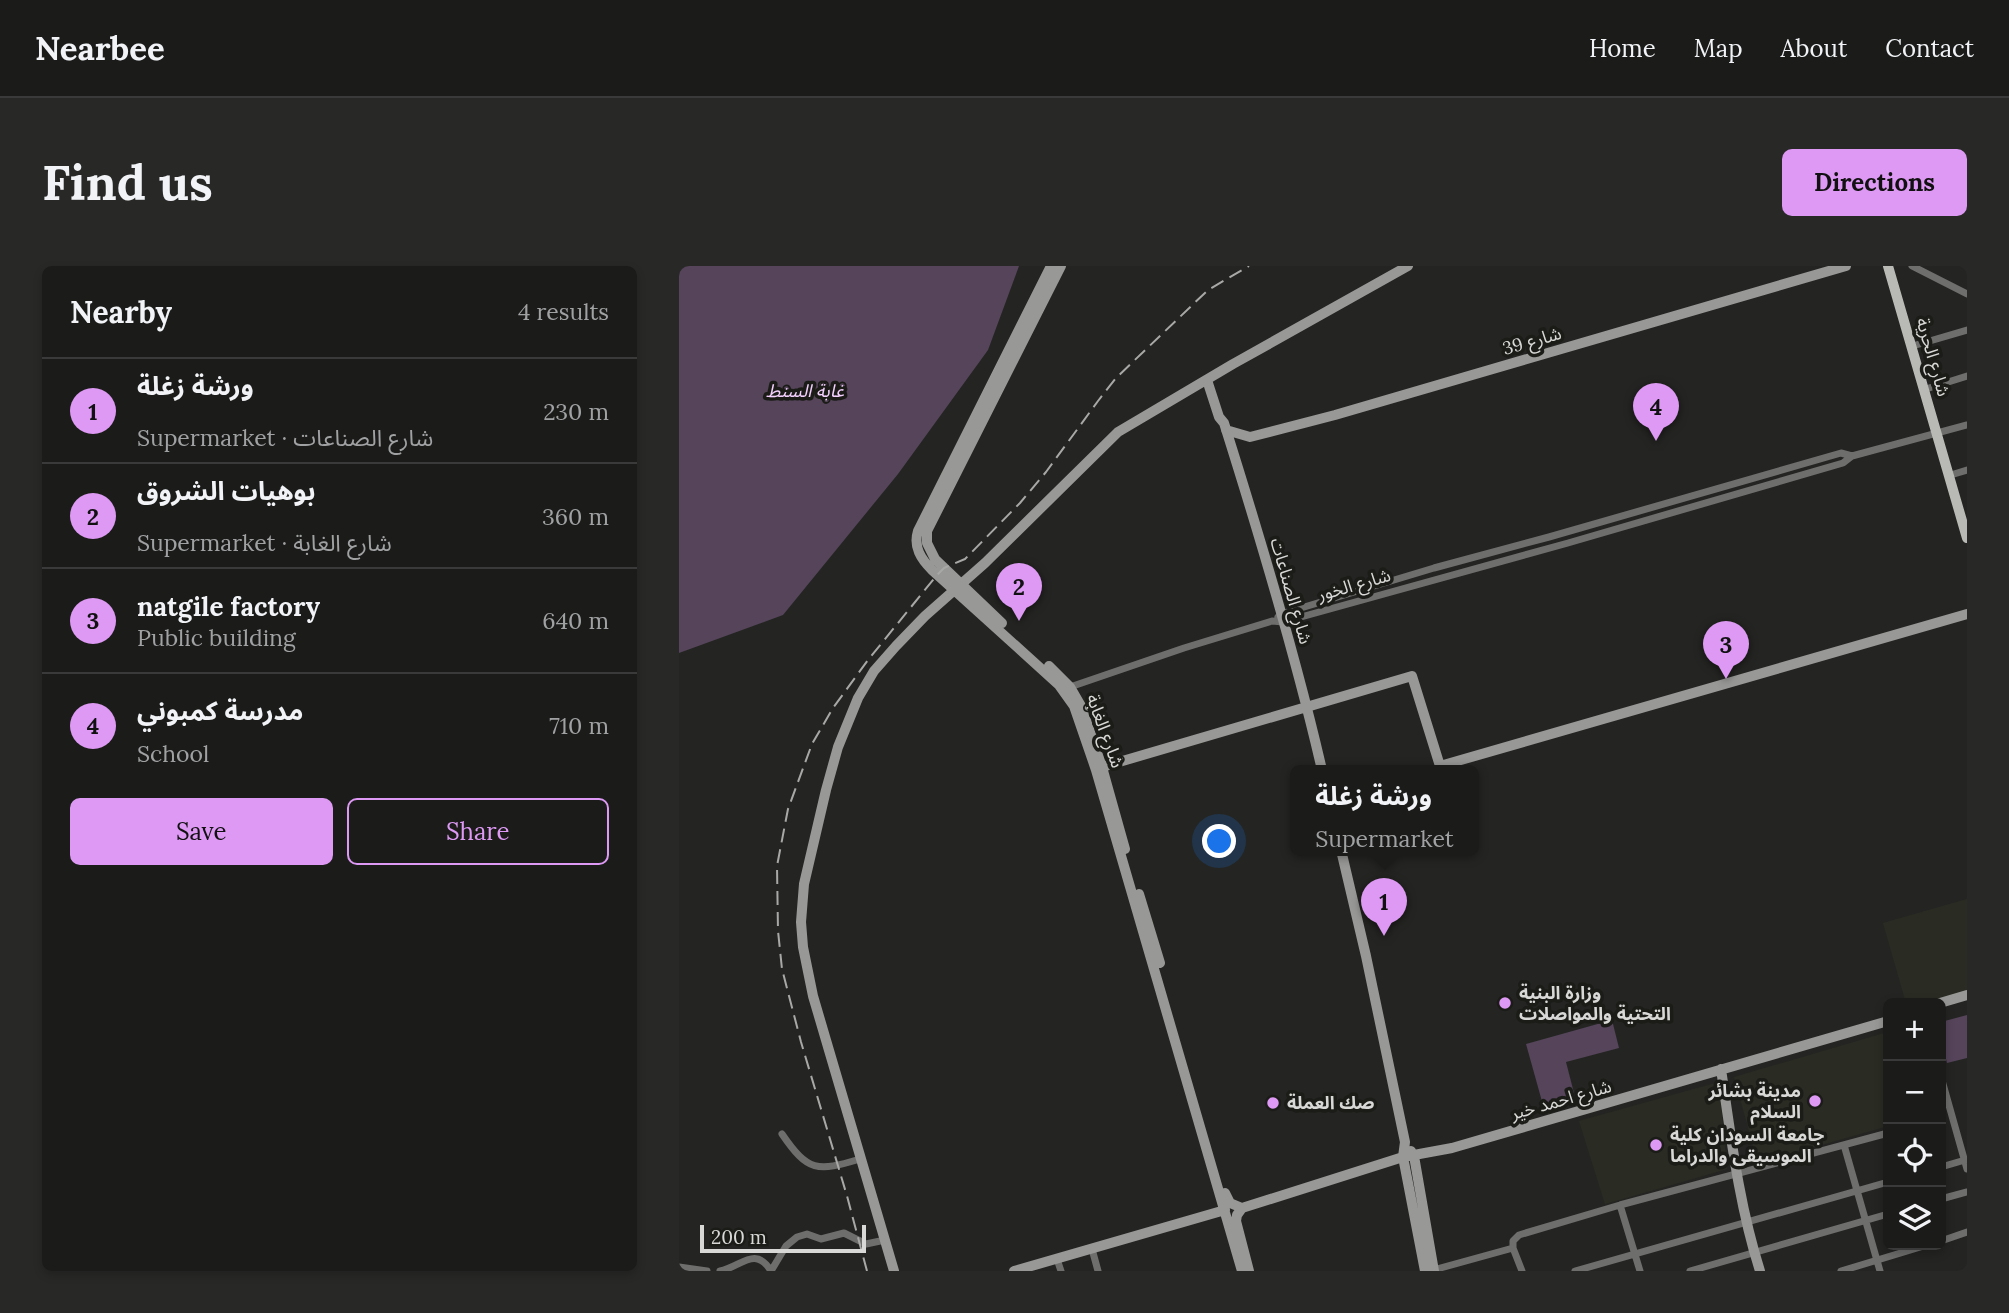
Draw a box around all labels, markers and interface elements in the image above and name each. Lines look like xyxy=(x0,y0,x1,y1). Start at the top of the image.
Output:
text: Nearbee xyxy=(35,27,165,69)
text: Home xyxy=(1589,33,1656,64)
text: Map xyxy=(1694,33,1743,64)
text: About xyxy=(1781,33,1847,64)
text: Contact xyxy=(1885,33,1974,64)
button: Directions xyxy=(1782,149,1967,216)
text: Find us xyxy=(42,151,213,213)
text: Nearby xyxy=(70,293,172,331)
text: 4 results xyxy=(518,297,609,326)
street label: شارع الحرية xyxy=(1908,315,1956,400)
street label: شارع 39 xyxy=(1500,321,1565,363)
text: ورشة زغلة xyxy=(137,369,254,402)
park label: غابة السنط xyxy=(766,379,844,402)
pin: 4 xyxy=(1633,383,1679,441)
text: 1 xyxy=(88,397,98,426)
text: 230 m xyxy=(543,397,609,426)
text: Supermarket · شارع الصناعات xyxy=(137,423,433,452)
text: بوهيات الشروق xyxy=(137,474,316,507)
text: 2 xyxy=(87,502,99,531)
text: 360 m xyxy=(542,502,609,531)
text: Supermarket · شارع الغابة xyxy=(137,528,392,557)
street label: شارع الصناعات xyxy=(1262,535,1318,647)
pin: 2 xyxy=(996,563,1042,621)
street label: شارع الخور xyxy=(1314,563,1394,609)
text: natgile factory xyxy=(137,590,320,623)
text: 3 xyxy=(87,606,99,635)
text: 640 m xyxy=(542,606,609,635)
pin: 3 xyxy=(1703,621,1749,679)
text: Public building xyxy=(137,623,296,652)
street label: شارع الغابة xyxy=(1079,691,1129,772)
text: مدرسة كمبوني xyxy=(137,694,304,727)
text: 4 xyxy=(87,711,99,740)
text: 710 m xyxy=(549,711,609,740)
text: School xyxy=(137,739,209,768)
popup xyxy=(1290,765,1479,856)
text: ورشة زغلة xyxy=(1315,779,1432,812)
button: Save xyxy=(70,798,333,865)
button: Share xyxy=(347,798,609,865)
your location xyxy=(1202,824,1236,858)
text: Supermarket xyxy=(1315,824,1454,853)
pin: 1 xyxy=(1361,878,1407,936)
place label: وزارة البنية التحتية والمواصلات xyxy=(1519,981,1671,1025)
marker: وزارة البنية التحتية والمواصلات xyxy=(1497,995,1513,1011)
map controls xyxy=(1883,998,1946,1250)
button: + xyxy=(1883,998,1946,1061)
button: − xyxy=(1883,1061,1946,1124)
street label: شارع احمد خير xyxy=(1507,1074,1615,1128)
place label: مدينة بشائر السلام xyxy=(1708,1079,1801,1125)
place label: صك العملة xyxy=(1287,1091,1374,1114)
marker: مدينة بشائر السلام xyxy=(1807,1093,1823,1109)
marker: صك العملة xyxy=(1265,1095,1281,1111)
place label: جامعة السودان كلية الموسيقى والدراما xyxy=(1670,1123,1824,1167)
button: locate xyxy=(1883,1124,1946,1187)
marker: جامعة السودان كلية الموسيقى والدراما xyxy=(1648,1137,1664,1153)
button: layers xyxy=(1883,1187,1946,1250)
scale bar xyxy=(700,1222,866,1254)
text: 200 m xyxy=(711,1225,767,1249)

